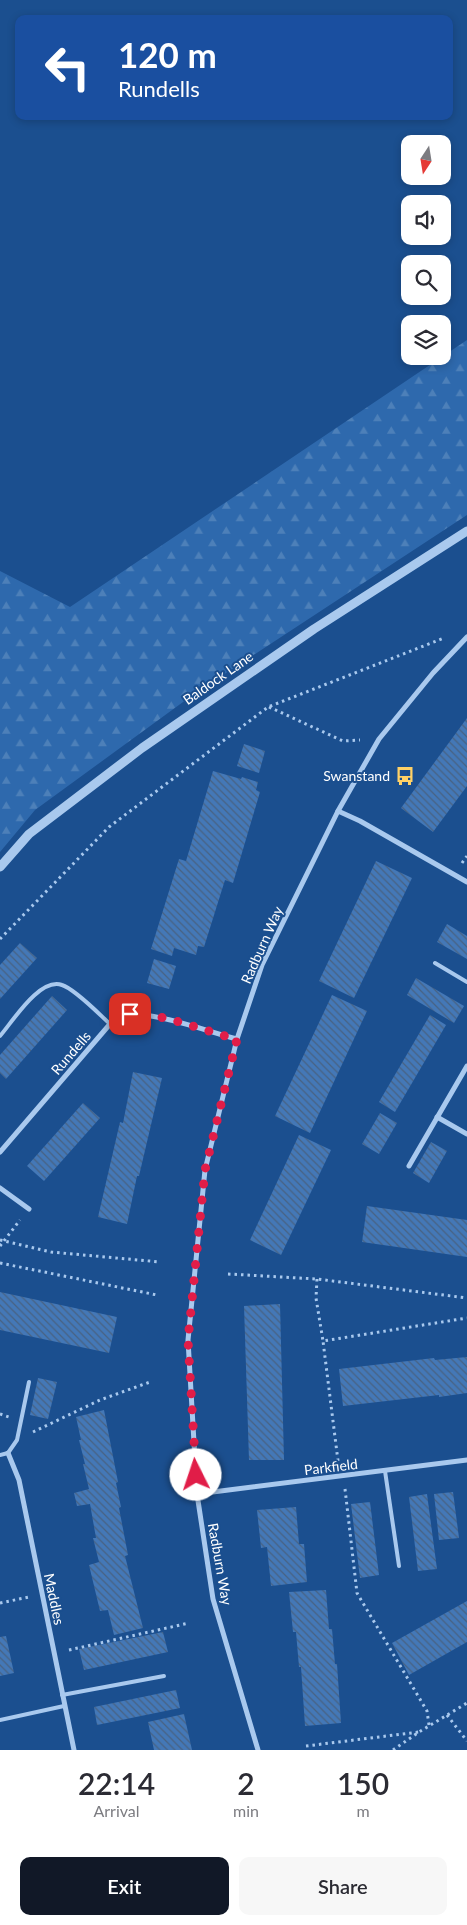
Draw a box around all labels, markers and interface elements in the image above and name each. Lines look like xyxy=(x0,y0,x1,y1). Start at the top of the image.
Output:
text: 120 m xyxy=(118,33,217,75)
icon: left xyxy=(35,35,100,100)
text: Rundells xyxy=(118,75,200,102)
north arrow xyxy=(401,135,451,185)
map controls xyxy=(401,135,451,365)
button: sound xyxy=(401,195,451,245)
button: search xyxy=(401,255,451,305)
button: layers xyxy=(401,315,451,365)
street label: Baldock Lane xyxy=(179,647,256,708)
bus stop icon: Swanstand xyxy=(394,765,416,787)
place label: Swanstand xyxy=(323,767,390,784)
street label: Radburn Way xyxy=(237,903,287,986)
pin xyxy=(109,993,151,1035)
icon: arrive xyxy=(116,1000,144,1028)
street label: Rundells xyxy=(47,1027,94,1078)
position arrow xyxy=(169,1448,221,1500)
street label: Parkfield xyxy=(303,1455,359,1478)
street label: Radburn Way xyxy=(205,1522,236,1607)
street label: Maddles xyxy=(41,1572,68,1626)
text: 22:14 xyxy=(78,1765,155,1801)
text: 2 xyxy=(237,1765,255,1801)
text: 150 xyxy=(337,1765,389,1801)
text: Arrival xyxy=(93,1801,140,1820)
text: min xyxy=(233,1801,259,1820)
text: m xyxy=(356,1801,370,1820)
button: Exit xyxy=(20,1857,229,1915)
button: Share xyxy=(239,1857,447,1915)

